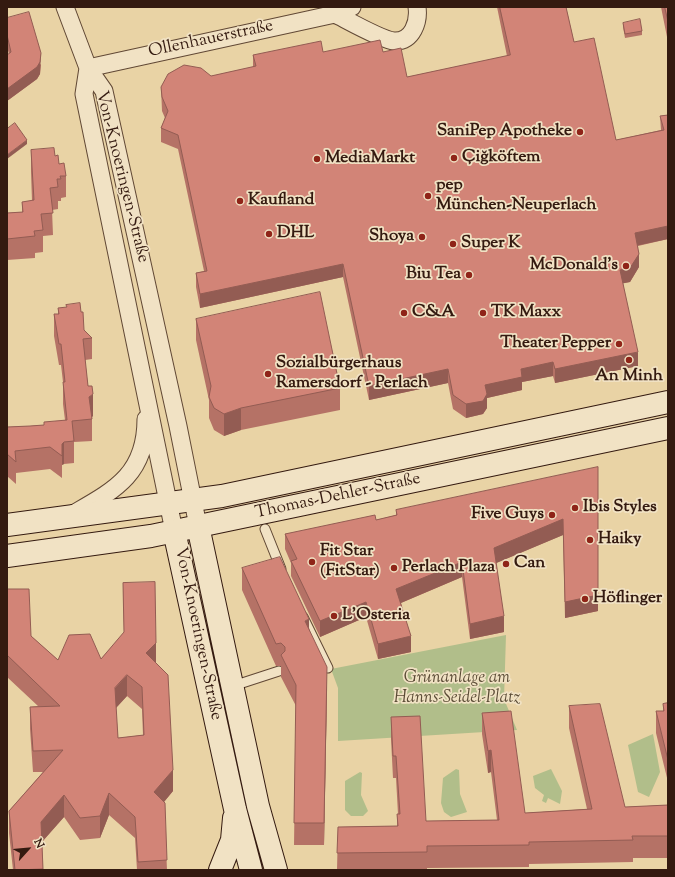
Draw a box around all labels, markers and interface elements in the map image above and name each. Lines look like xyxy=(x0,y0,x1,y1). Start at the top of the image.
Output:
street label: Ollenhauerstraße xyxy=(147,17,275,63)
street label: Von-Knoeringen-Straße xyxy=(90,89,152,265)
place label: SaniPep Apotheke xyxy=(437,122,572,142)
marker: SaniPep Apotheke xyxy=(575,127,585,137)
place label: Çiğköftem xyxy=(462,148,540,168)
place label: MediaMarkt xyxy=(325,149,415,169)
marker: Çiğköftem xyxy=(449,153,459,163)
marker: MediaMarkt xyxy=(312,154,322,164)
place label: pep München-Neuperlach xyxy=(436,176,596,216)
place label: Kaufland xyxy=(248,191,314,211)
marker: pep München-Neuperlach xyxy=(423,191,433,201)
marker: Kaufland xyxy=(235,196,245,206)
place label: DHL xyxy=(277,224,314,244)
place label: Shoya xyxy=(369,227,414,247)
marker: DHL xyxy=(264,229,274,239)
marker: Shoya xyxy=(417,232,427,242)
place label: Super K xyxy=(461,234,521,254)
marker: Super K xyxy=(448,239,458,249)
place label: McDonald's xyxy=(530,256,618,276)
marker: McDonald's xyxy=(621,261,631,271)
place label: Biu Tea xyxy=(406,265,461,285)
marker: Biu Tea xyxy=(464,270,474,280)
place label: C&A xyxy=(412,303,455,323)
place label: TK Maxx xyxy=(491,303,561,323)
marker: C&A xyxy=(399,308,409,318)
marker: TK Maxx xyxy=(478,308,488,318)
place label: Theater Pepper xyxy=(500,334,611,354)
marker: Theater Pepper xyxy=(614,339,624,349)
place label: Sozialbürgerhaus Ramersdorf - Perlach xyxy=(276,354,428,394)
marker: An Minh xyxy=(624,355,634,365)
place label: An Minh xyxy=(595,367,663,387)
marker: Sozialbürgerhaus Ramersdorf - Perlach xyxy=(263,369,273,379)
street label: Thomas-Dehler-Straße xyxy=(254,470,422,524)
place label: Ibis Styles xyxy=(583,498,657,518)
marker: Ibis Styles xyxy=(570,503,580,513)
place label: Five Guys xyxy=(471,505,544,525)
marker: Five Guys xyxy=(547,510,557,520)
place label: Haiky xyxy=(598,530,642,550)
marker: Haiky xyxy=(585,535,595,545)
place label: Fit Star (FitStar) xyxy=(320,542,380,582)
street label: Von-Knoeringen-Straße xyxy=(169,546,225,722)
place label: Can xyxy=(514,554,545,574)
marker: Fit Star (FitStar) xyxy=(307,557,317,567)
place label: Perlach Plaza xyxy=(402,558,495,578)
marker: Can xyxy=(501,559,511,569)
marker: Perlach Plaza xyxy=(389,563,399,573)
place label: Höflinger xyxy=(593,589,662,609)
marker: Höflinger xyxy=(580,594,590,604)
place label: L'Osteria xyxy=(342,606,410,626)
marker: L'Osteria xyxy=(329,611,339,621)
park label: Grünanlage am Hanns-Seidel-Platz xyxy=(394,669,520,709)
north arrow xyxy=(8,829,48,869)
text: N xyxy=(30,836,48,851)

